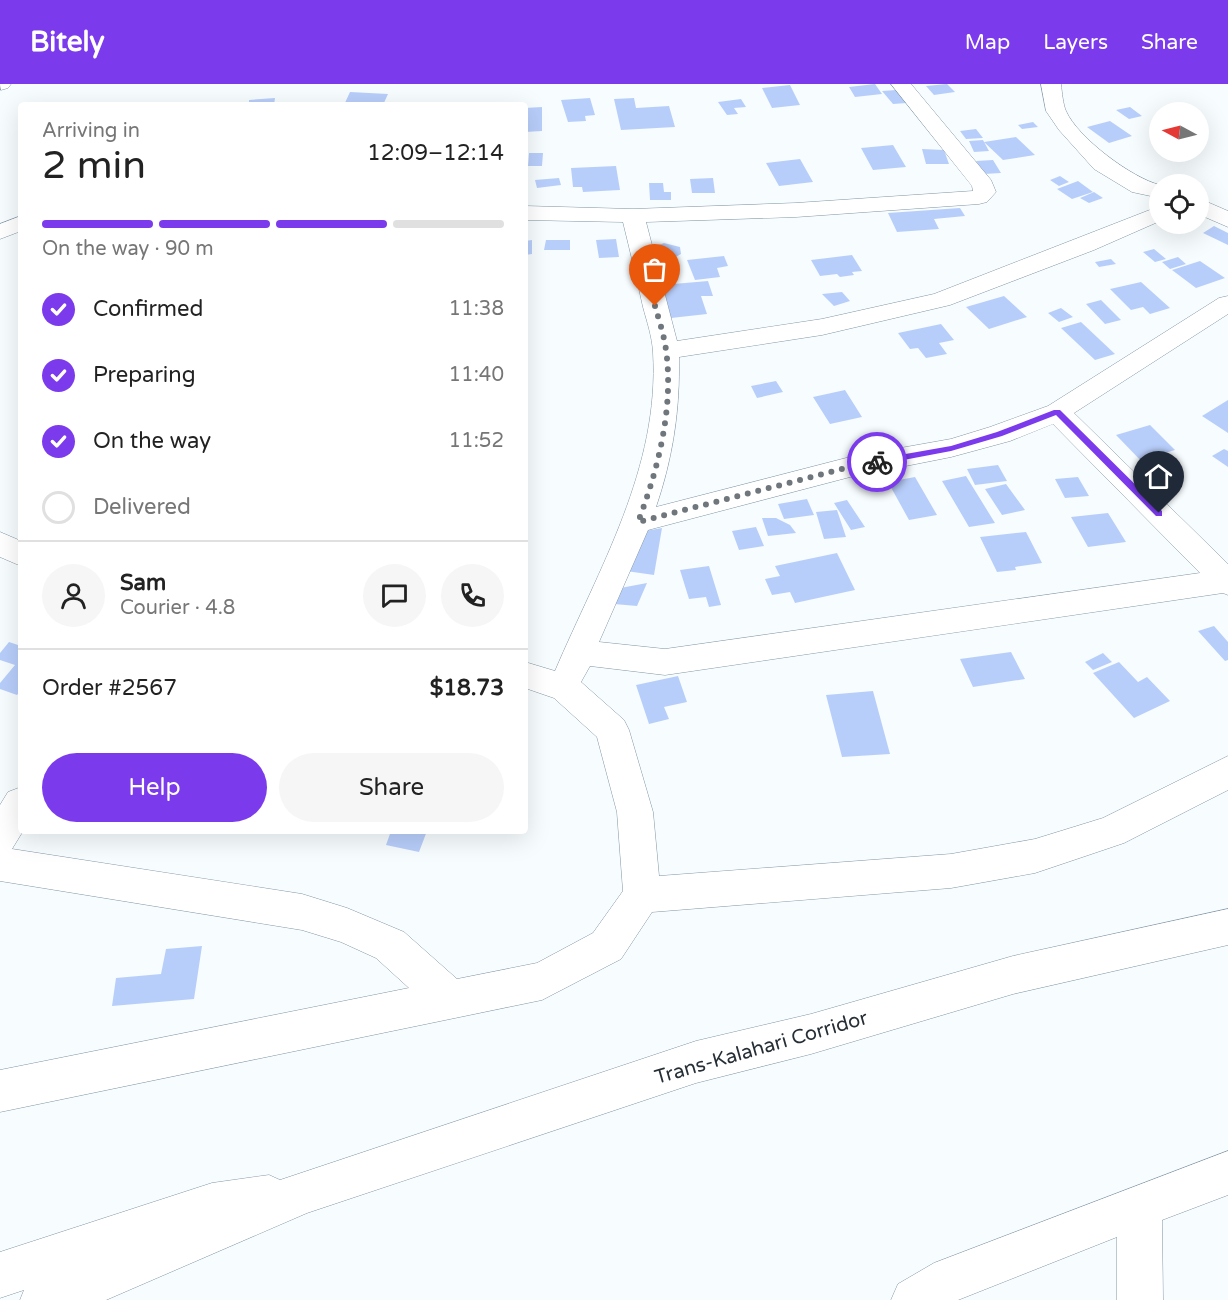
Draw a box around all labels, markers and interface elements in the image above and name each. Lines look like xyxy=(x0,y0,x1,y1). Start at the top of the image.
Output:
text: Bitely xyxy=(30,25,105,59)
text: Map xyxy=(965,30,1010,55)
text: Layers xyxy=(1043,30,1108,55)
text: Share xyxy=(1141,30,1198,55)
north arrow xyxy=(1149,102,1209,162)
map controls xyxy=(1149,102,1209,234)
text: Arriving in xyxy=(42,119,140,143)
text: 12:09–12:14 xyxy=(367,140,504,166)
text: 2 min xyxy=(42,142,146,189)
button: locate xyxy=(1149,174,1209,234)
text: On the way · 90 m xyxy=(42,237,214,261)
pin xyxy=(629,244,680,306)
icon: bag xyxy=(638,253,671,286)
icon: check xyxy=(42,293,75,326)
text: Confirmed xyxy=(93,296,203,322)
text: 11:38 xyxy=(449,297,504,321)
icon: check xyxy=(42,359,75,392)
text: Preparing xyxy=(93,362,196,388)
text: 11:40 xyxy=(449,363,504,387)
icon: check xyxy=(42,425,75,458)
text: On the way xyxy=(93,428,211,454)
text: 11:52 xyxy=(449,429,504,453)
courier xyxy=(847,432,907,492)
icon: bike xyxy=(861,446,894,479)
pin xyxy=(1133,451,1184,513)
icon: home xyxy=(1142,460,1175,493)
text: Delivered xyxy=(93,494,191,520)
button: person xyxy=(42,564,105,627)
button: chat xyxy=(363,564,426,627)
button: phone xyxy=(441,564,504,627)
text: Sam xyxy=(120,570,166,596)
text: Courier · 4.8 xyxy=(120,596,235,620)
text: Order #2567 xyxy=(42,675,177,701)
text: $18.73 xyxy=(430,675,504,701)
button: Help xyxy=(42,753,267,822)
button: Share xyxy=(279,753,504,822)
street label: Trans-Kalahari Corridor xyxy=(652,1006,871,1090)

